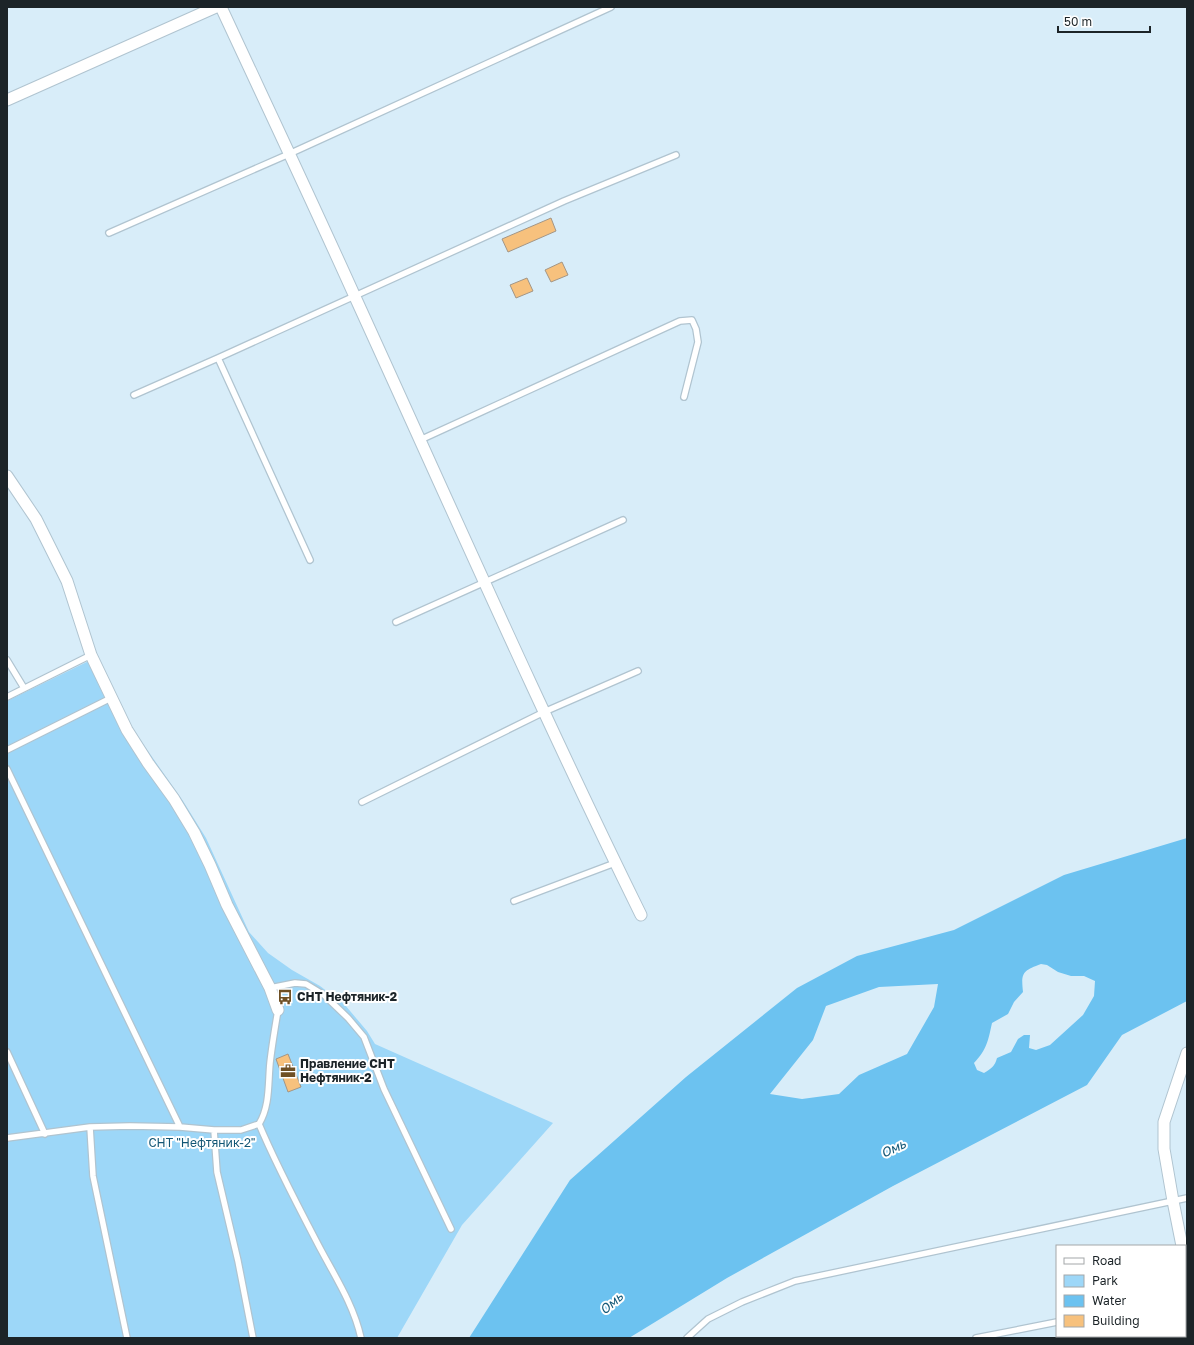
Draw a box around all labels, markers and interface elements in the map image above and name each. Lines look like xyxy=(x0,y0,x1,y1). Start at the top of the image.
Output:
scale bar xyxy=(1058,8,1150,34)
text: 50 m xyxy=(1064,14,1092,29)
bus stop icon: СНТ Нефтяник-2 xyxy=(276,988,294,1006)
place label: СНТ Нефтяник-2 xyxy=(297,989,397,1004)
place label: Правление СНТ Нефтяник-2 xyxy=(300,1056,395,1085)
office icon: Правление СНТ Нефтяник-2 xyxy=(279,1062,297,1080)
park label: СНТ "Нефтяник-2" xyxy=(148,1135,256,1150)
water label: Омь xyxy=(878,1135,909,1161)
legend xyxy=(1056,1245,1186,1337)
text: Road xyxy=(1092,1253,1121,1268)
text: Park xyxy=(1092,1273,1118,1288)
water label: Омь xyxy=(596,1288,627,1318)
text: Water xyxy=(1092,1293,1126,1308)
text: Building xyxy=(1092,1313,1140,1328)

